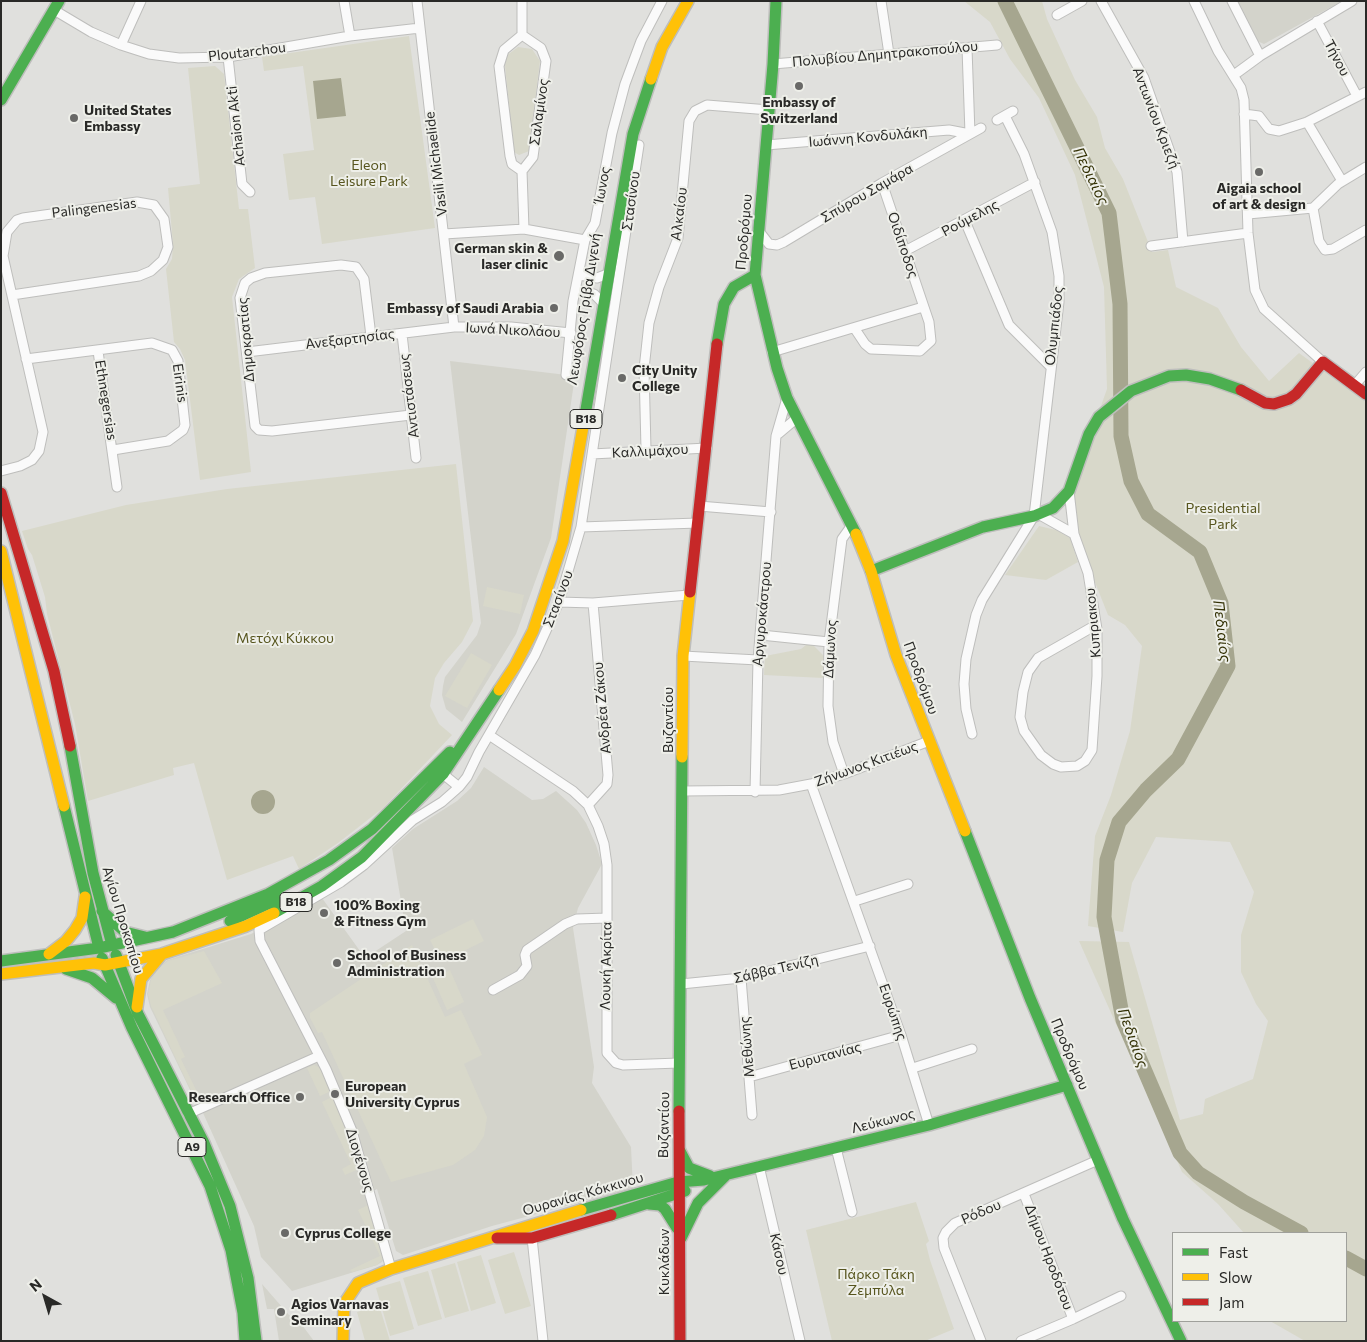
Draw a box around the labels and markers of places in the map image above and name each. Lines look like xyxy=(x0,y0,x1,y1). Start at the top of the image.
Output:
marker: Embassy of Switzerland xyxy=(793,80,805,92)
place label: Embassy of Switzerland xyxy=(760,94,838,126)
place label: United States Embassy xyxy=(84,102,172,134)
marker: United States Embassy xyxy=(68,112,80,124)
marker: Aigaia school of art & design xyxy=(1253,166,1265,178)
place label: Aigaia school of art & design xyxy=(1212,180,1306,212)
place label: German skin & laser clinic xyxy=(454,240,548,272)
marker: German skin & laser clinic xyxy=(552,249,566,263)
place label: Embassy of Saudi Arabia xyxy=(387,300,544,316)
marker: Embassy of Saudi Arabia xyxy=(548,302,560,314)
place label: City Unity College xyxy=(632,362,698,394)
marker: City Unity College xyxy=(616,372,628,384)
place label: 100% Boxing & Fitness Gym xyxy=(334,897,426,930)
marker: 100% Boxing & Fitness Gym xyxy=(318,907,330,919)
place label: School of Business Administration xyxy=(347,947,466,980)
marker: School of Business Administration xyxy=(331,957,343,969)
place label: European University Cyprus xyxy=(345,1078,460,1110)
marker: European University Cyprus xyxy=(329,1088,341,1100)
place label: Research Office xyxy=(189,1089,290,1105)
marker: Research Office xyxy=(294,1091,306,1103)
place label: Cyprus College xyxy=(295,1225,391,1241)
marker: Cyprus College xyxy=(279,1227,291,1239)
place label: Agios Varnavas Seminary xyxy=(291,1296,389,1328)
marker: Agios Varnavas Seminary xyxy=(275,1306,287,1318)

